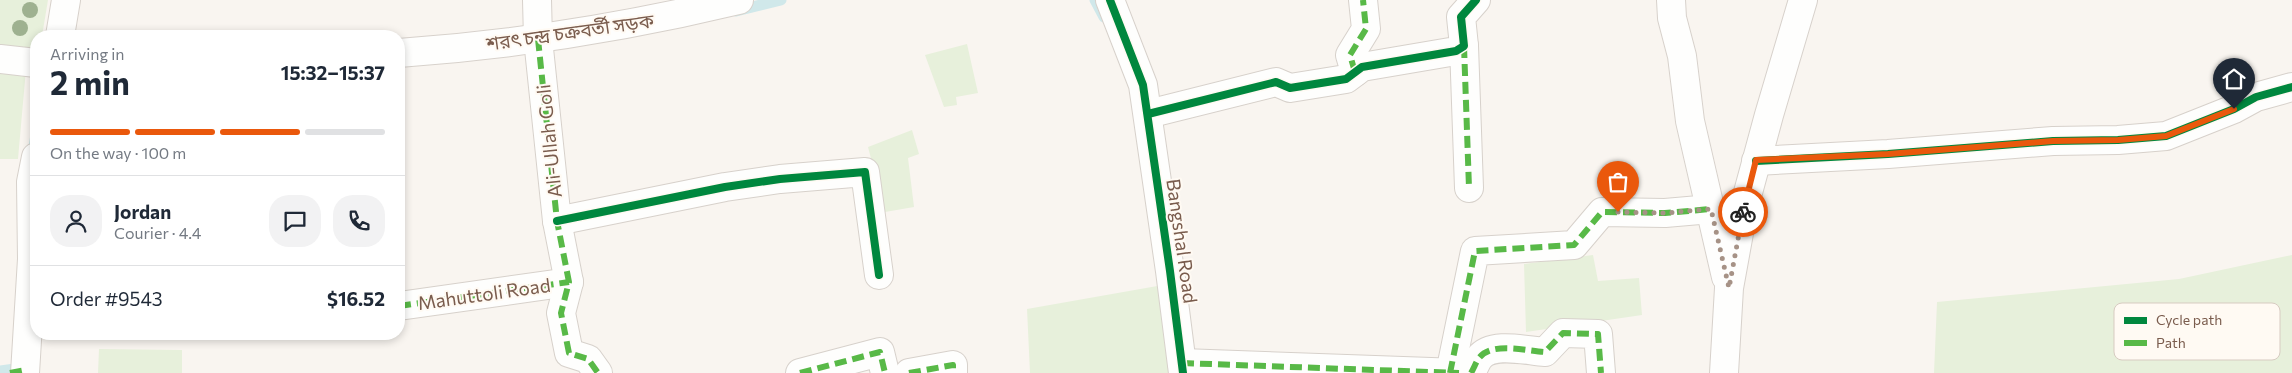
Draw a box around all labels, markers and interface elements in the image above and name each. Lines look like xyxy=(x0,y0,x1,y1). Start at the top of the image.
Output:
street label: শরৎ চন্দ্র চক্রবর্তী সড়ক xyxy=(484,8,656,55)
text: Arriving in xyxy=(50,44,124,63)
pin xyxy=(2213,58,2255,109)
text: 15:32–15:37 xyxy=(281,61,385,84)
text: 2 min xyxy=(50,62,130,102)
icon: home xyxy=(2220,65,2248,93)
street label: Ali-Ullah Goli xyxy=(531,83,566,199)
text: On the way · 100 m xyxy=(50,143,186,162)
pin xyxy=(1597,161,1639,212)
icon: bag xyxy=(1604,168,1632,196)
street label: Bangshal Road xyxy=(1162,177,1203,305)
courier xyxy=(1718,187,1768,237)
button: person xyxy=(50,195,102,247)
button: chat xyxy=(269,195,321,247)
button: phone xyxy=(333,195,385,247)
icon: bike xyxy=(1729,198,1757,226)
text: Jordan xyxy=(114,200,171,223)
text: Courier · 4.4 xyxy=(114,223,201,242)
street label: Mahuttoli Road xyxy=(416,273,552,314)
text: Order #9543 xyxy=(50,287,163,310)
text: $16.52 xyxy=(327,287,385,310)
legend xyxy=(2114,303,2280,360)
text: Cycle path xyxy=(2156,311,2222,328)
text: Path xyxy=(2156,334,2186,351)

